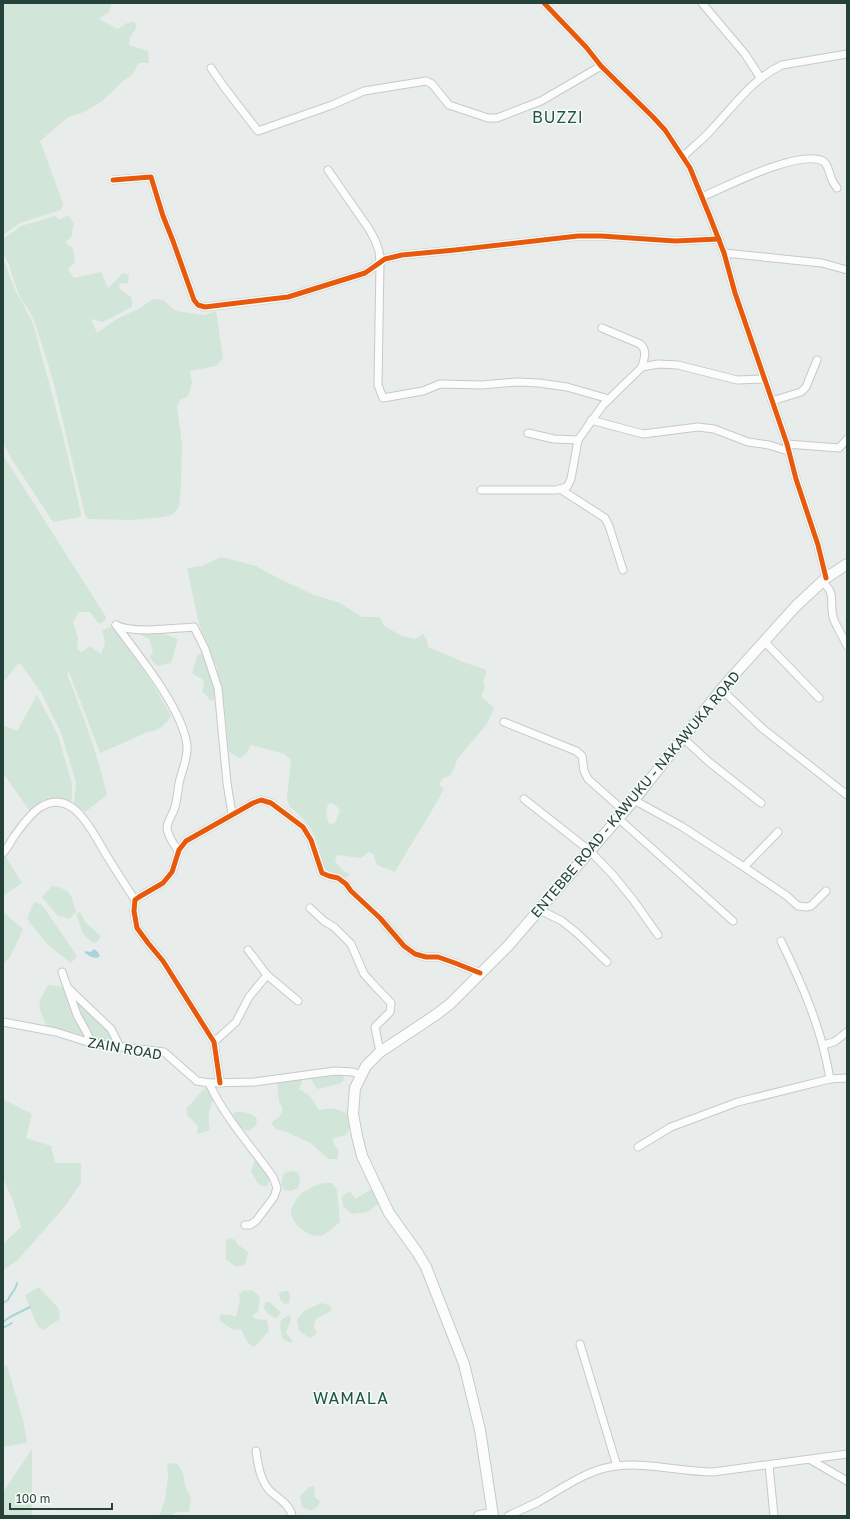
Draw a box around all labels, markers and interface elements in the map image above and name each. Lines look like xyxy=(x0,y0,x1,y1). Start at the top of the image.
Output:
district label: BUZZI xyxy=(532,107,584,127)
street label: ENTEBBE ROAD - KAWUKU - NAKAWUKA ROAD xyxy=(527,667,743,921)
street label: ZAIN ROAD xyxy=(87,1033,163,1063)
district label: WAMALA xyxy=(313,1388,389,1408)
scale bar xyxy=(10,1485,112,1511)
text: 100 m xyxy=(16,1491,50,1506)

